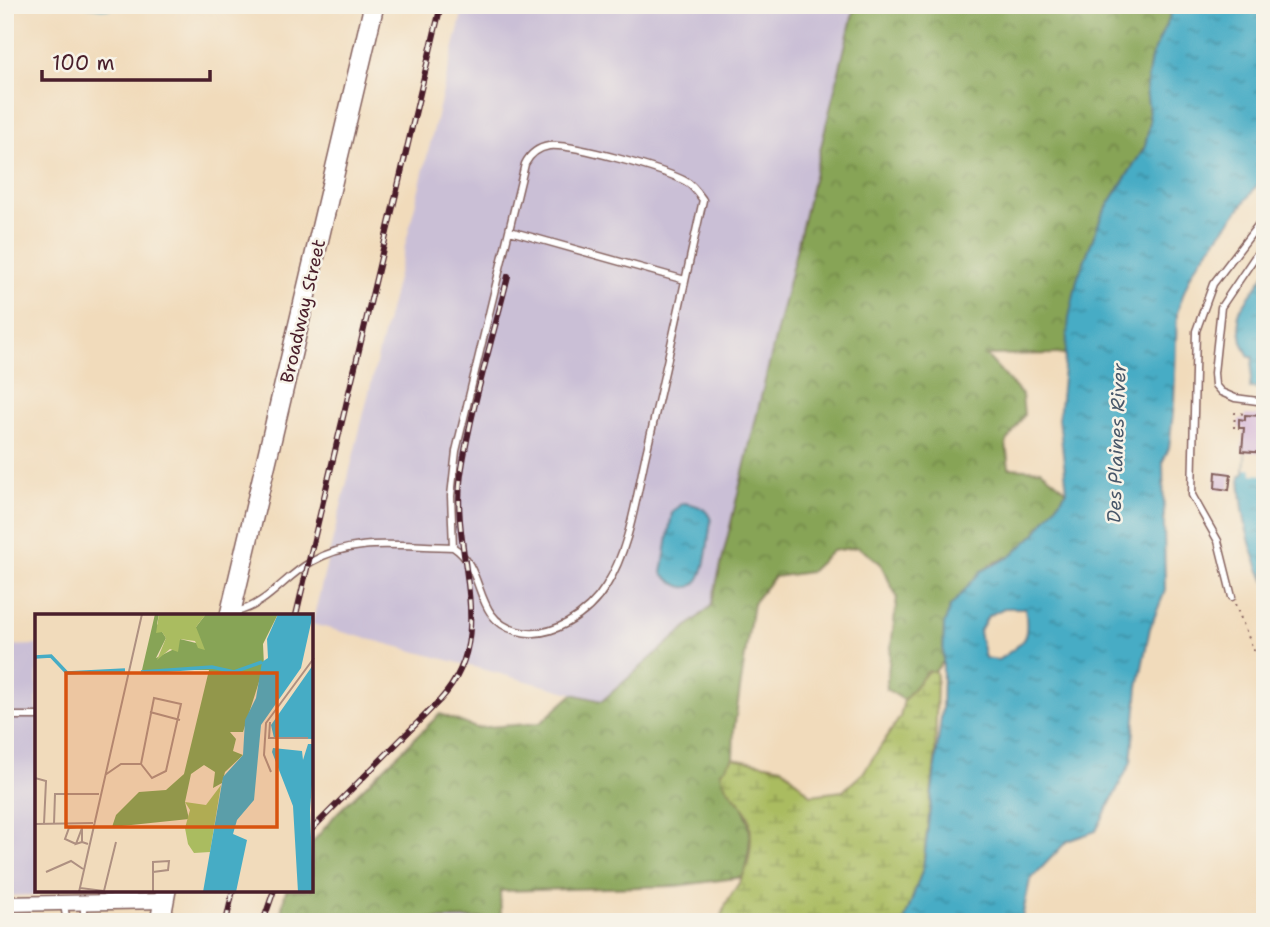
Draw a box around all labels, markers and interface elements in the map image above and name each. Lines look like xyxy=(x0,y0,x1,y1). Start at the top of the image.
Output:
scale bar xyxy=(42,38,210,82)
text: 100 m xyxy=(52,49,115,77)
street label: Broadway Street xyxy=(275,237,331,385)
water label: Des Plaines River xyxy=(1101,362,1132,523)
inset map xyxy=(35,614,313,892)

